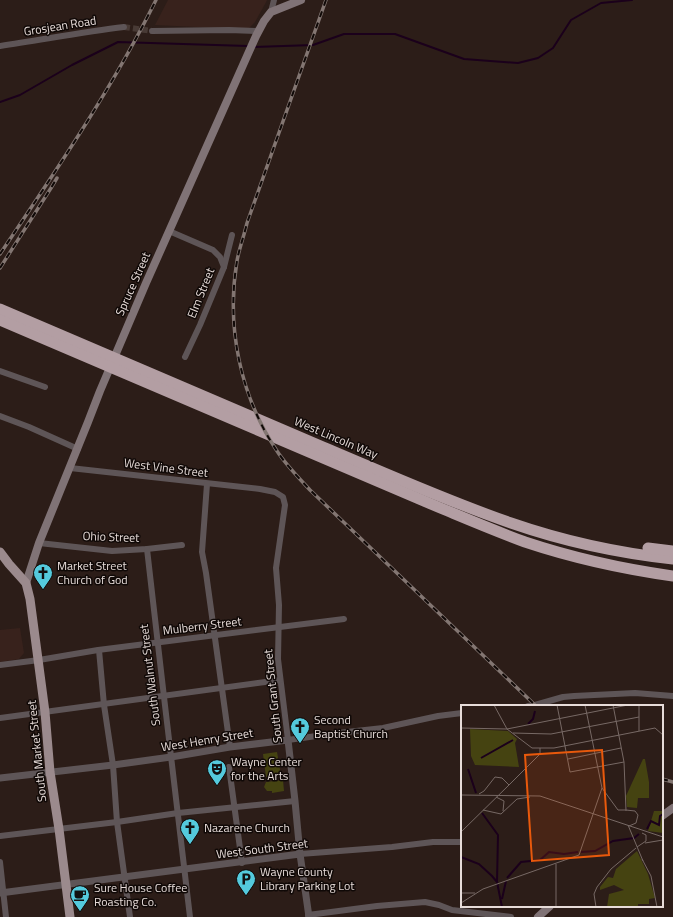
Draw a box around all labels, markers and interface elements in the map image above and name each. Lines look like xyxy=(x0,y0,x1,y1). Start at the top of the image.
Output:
street label: Grosjean Road xyxy=(22,10,98,41)
street label: Spruce Street xyxy=(110,248,155,319)
street label: Elm Street xyxy=(182,264,220,321)
street label: West Lincoln Way xyxy=(291,411,381,464)
street label: West Vine Street xyxy=(123,453,210,482)
street label: Ohio Street xyxy=(82,526,141,547)
place label: Market Street Church of God xyxy=(57,556,128,589)
church icon: Market Street Church of God xyxy=(32,562,54,590)
street label: Mulberry Street xyxy=(161,611,243,640)
street label: South Walnut Street xyxy=(134,622,165,727)
street label: South Grant Street xyxy=(258,647,287,744)
street label: South Market Street xyxy=(22,698,51,803)
inset map xyxy=(461,705,663,907)
place label: Second Baptist Church xyxy=(314,710,388,743)
church icon: Second Baptist Church xyxy=(289,716,311,744)
street label: West Henry Street xyxy=(160,723,255,756)
place label: Wayne Center for the Arts xyxy=(231,752,302,785)
theatre icon: Wayne Center for the Arts xyxy=(206,758,228,786)
church icon: Nazarene Church xyxy=(179,817,201,845)
place label: Nazarene Church xyxy=(204,818,290,837)
street label: West South Street xyxy=(215,833,310,864)
place label: Wayne County Library Parking Lot xyxy=(260,862,355,895)
parking icon: Wayne County Library Parking Lot xyxy=(235,868,257,896)
place label: Sure House Coffee Roasting Co. xyxy=(94,878,187,911)
cafe icon: Sure House Coffee Roasting Co. xyxy=(69,884,91,912)

